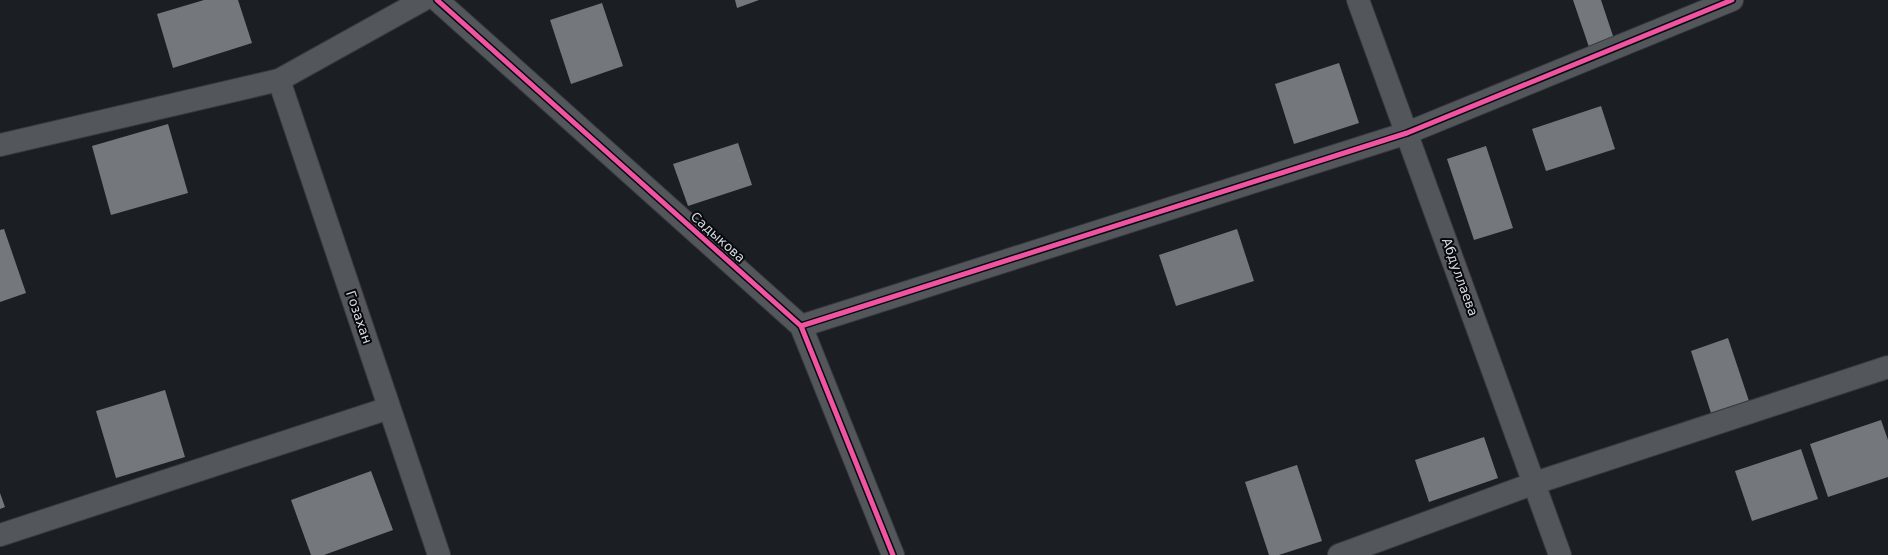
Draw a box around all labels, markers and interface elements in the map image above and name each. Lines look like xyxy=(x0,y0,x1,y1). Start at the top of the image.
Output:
street label: Садыкова xyxy=(688,209,748,265)
street label: Абдуллаева xyxy=(1439,236,1481,318)
street label: Гозахан xyxy=(343,289,375,345)

